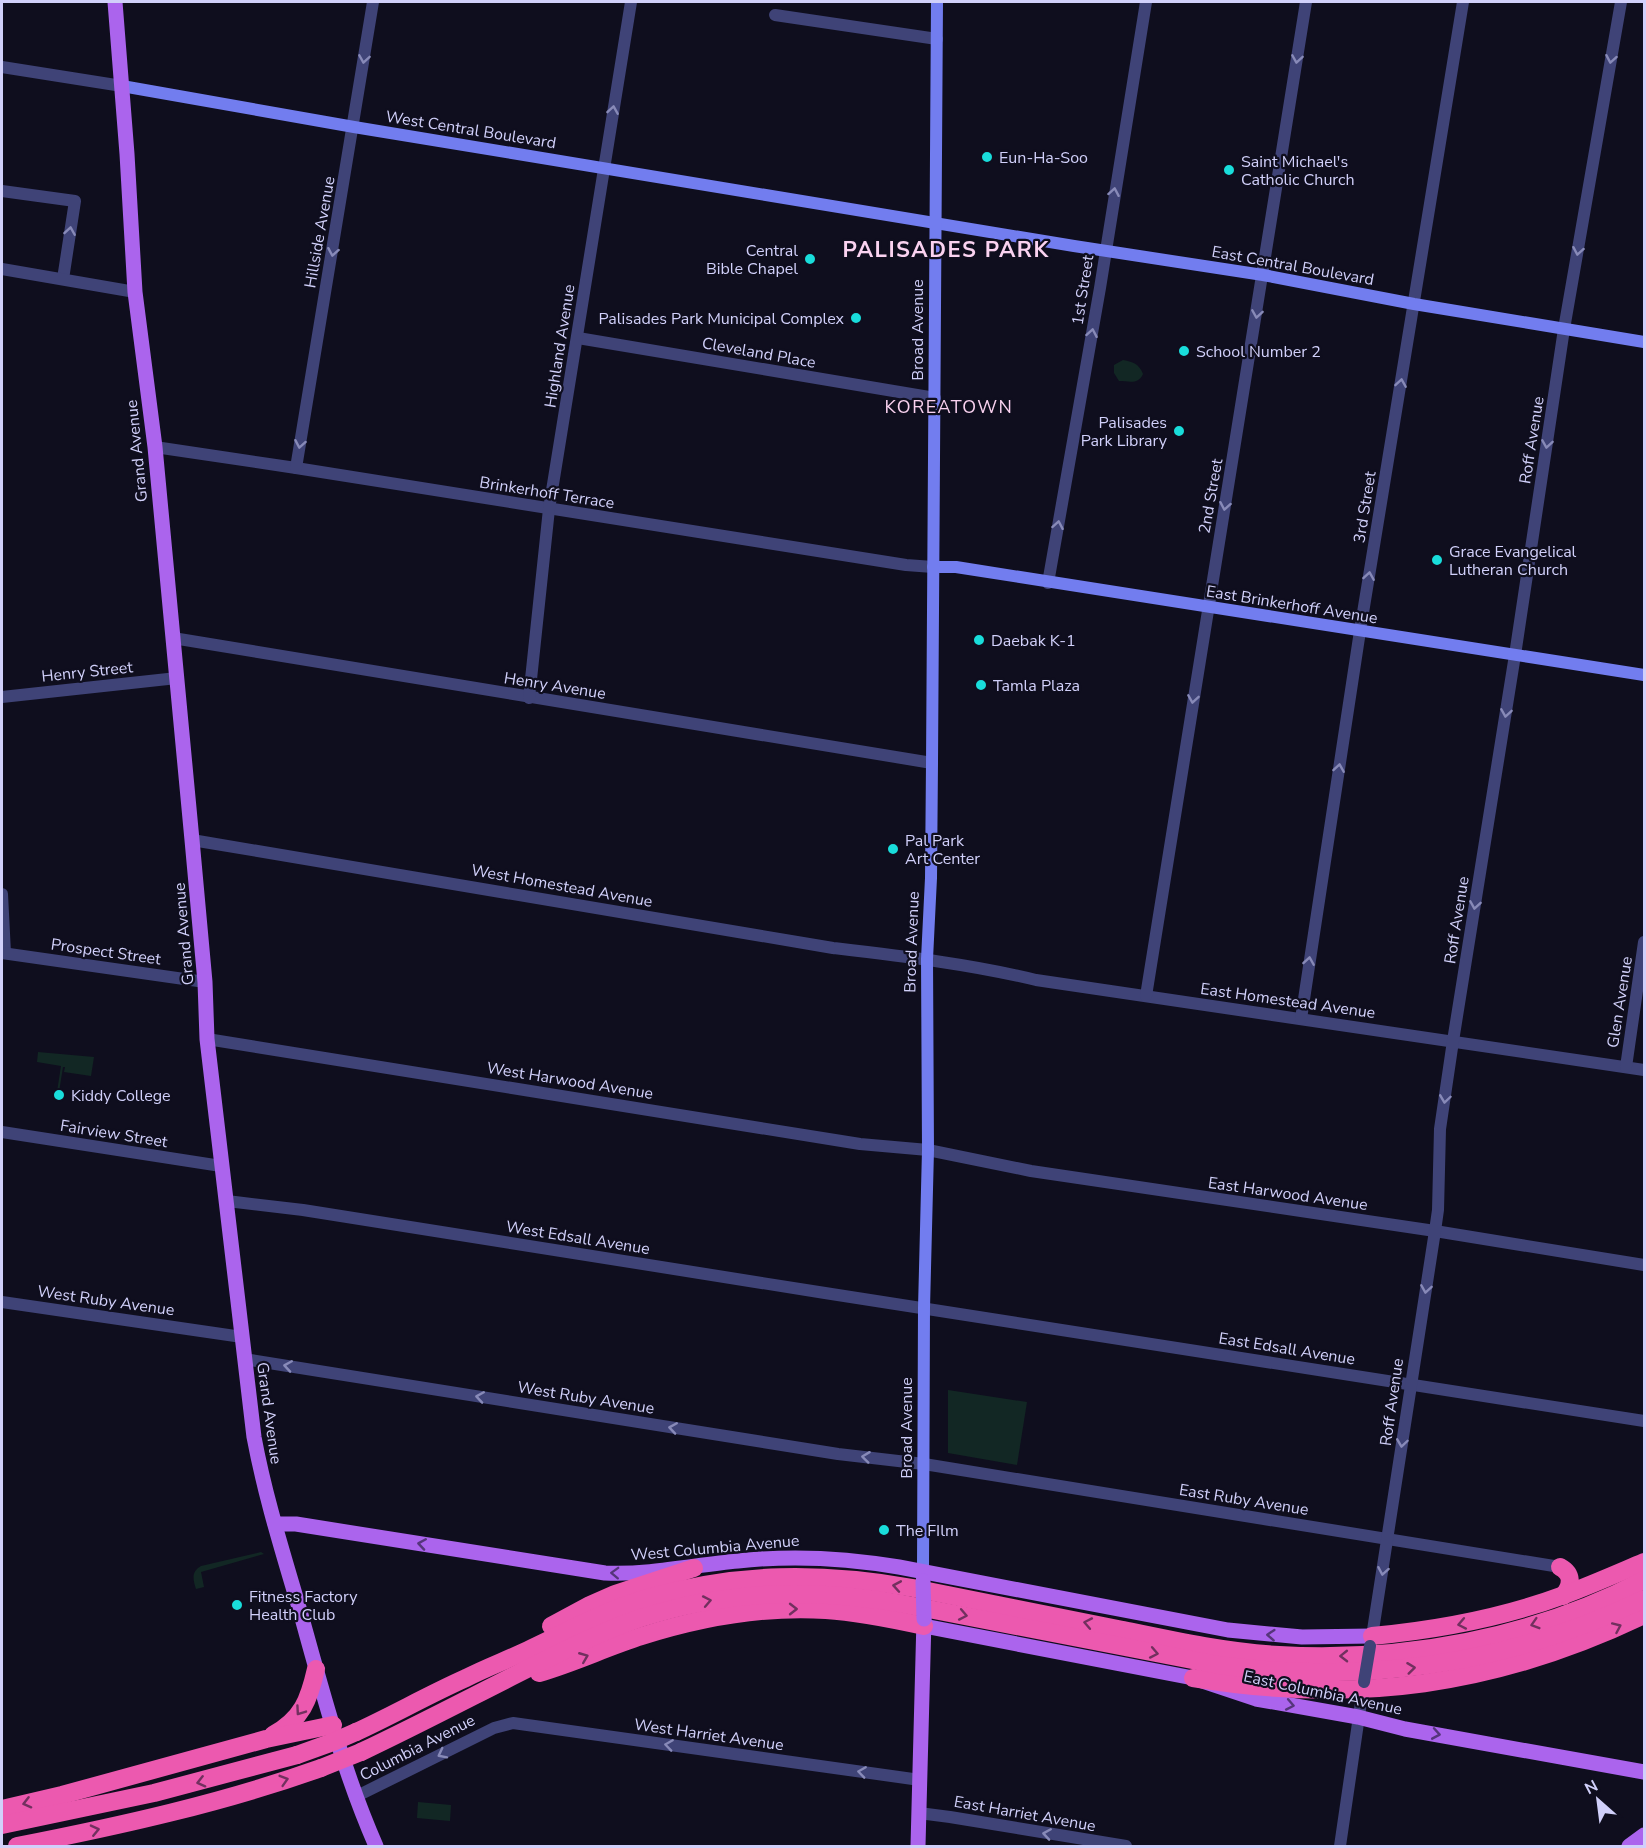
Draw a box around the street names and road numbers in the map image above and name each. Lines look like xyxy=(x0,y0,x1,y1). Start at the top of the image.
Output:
street label: West Central Boulevard xyxy=(384,106,558,154)
street label: Hillside Avenue xyxy=(299,175,341,290)
street label: East Central Boulevard xyxy=(1210,241,1376,291)
street label: 1st Street xyxy=(1067,253,1099,327)
street label: Broad Avenue xyxy=(907,279,929,381)
street label: Highland Avenue xyxy=(539,283,581,409)
street label: Cleveland Place xyxy=(700,332,818,374)
street label: Roff Avenue xyxy=(1514,395,1550,485)
street label: Grand Avenue xyxy=(121,399,153,503)
street label: 2nd Street xyxy=(1194,457,1228,535)
street label: 3rd Street xyxy=(1348,469,1382,545)
street label: Brinkerhoff Terrace xyxy=(478,471,616,515)
street label: East Brinkerhoff Avenue xyxy=(1205,581,1379,629)
street label: Henry Street xyxy=(40,656,134,688)
street label: Henry Avenue xyxy=(502,667,607,705)
street label: West Homestead Avenue xyxy=(469,859,654,913)
street label: Roff Avenue xyxy=(1439,875,1475,965)
street label: Grand Avenue xyxy=(169,882,199,986)
street label: Broad Avenue xyxy=(899,891,925,993)
street label: Prospect Street xyxy=(49,933,163,971)
street label: Glen Avenue xyxy=(1602,955,1638,1050)
street label: East Homestead Avenue xyxy=(1199,978,1377,1024)
street label: West Harwood Avenue xyxy=(485,1057,655,1105)
street label: Fairview Street xyxy=(59,1115,170,1153)
street label: East Harwood Avenue xyxy=(1207,1172,1369,1216)
street label: West Edsall Avenue xyxy=(504,1216,651,1260)
street label: West Ruby Avenue xyxy=(36,1280,176,1322)
street label: East Edsall Avenue xyxy=(1217,1327,1357,1371)
street label: Roff Avenue xyxy=(1375,1357,1409,1447)
street label: Grand Avenue xyxy=(251,1361,287,1466)
street label: West Ruby Avenue xyxy=(516,1376,656,1420)
street label: Broad Avenue xyxy=(896,1377,918,1479)
street label: East Ruby Avenue xyxy=(1178,1479,1310,1521)
street label: West Columbia Avenue xyxy=(630,1530,800,1566)
street label: East Columbia Avenue xyxy=(1241,1665,1404,1721)
street label: Columbia Avenue xyxy=(356,1709,479,1786)
street label: West Harriet Avenue xyxy=(633,1714,785,1756)
street label: East Harriet Avenue xyxy=(952,1791,1097,1837)

